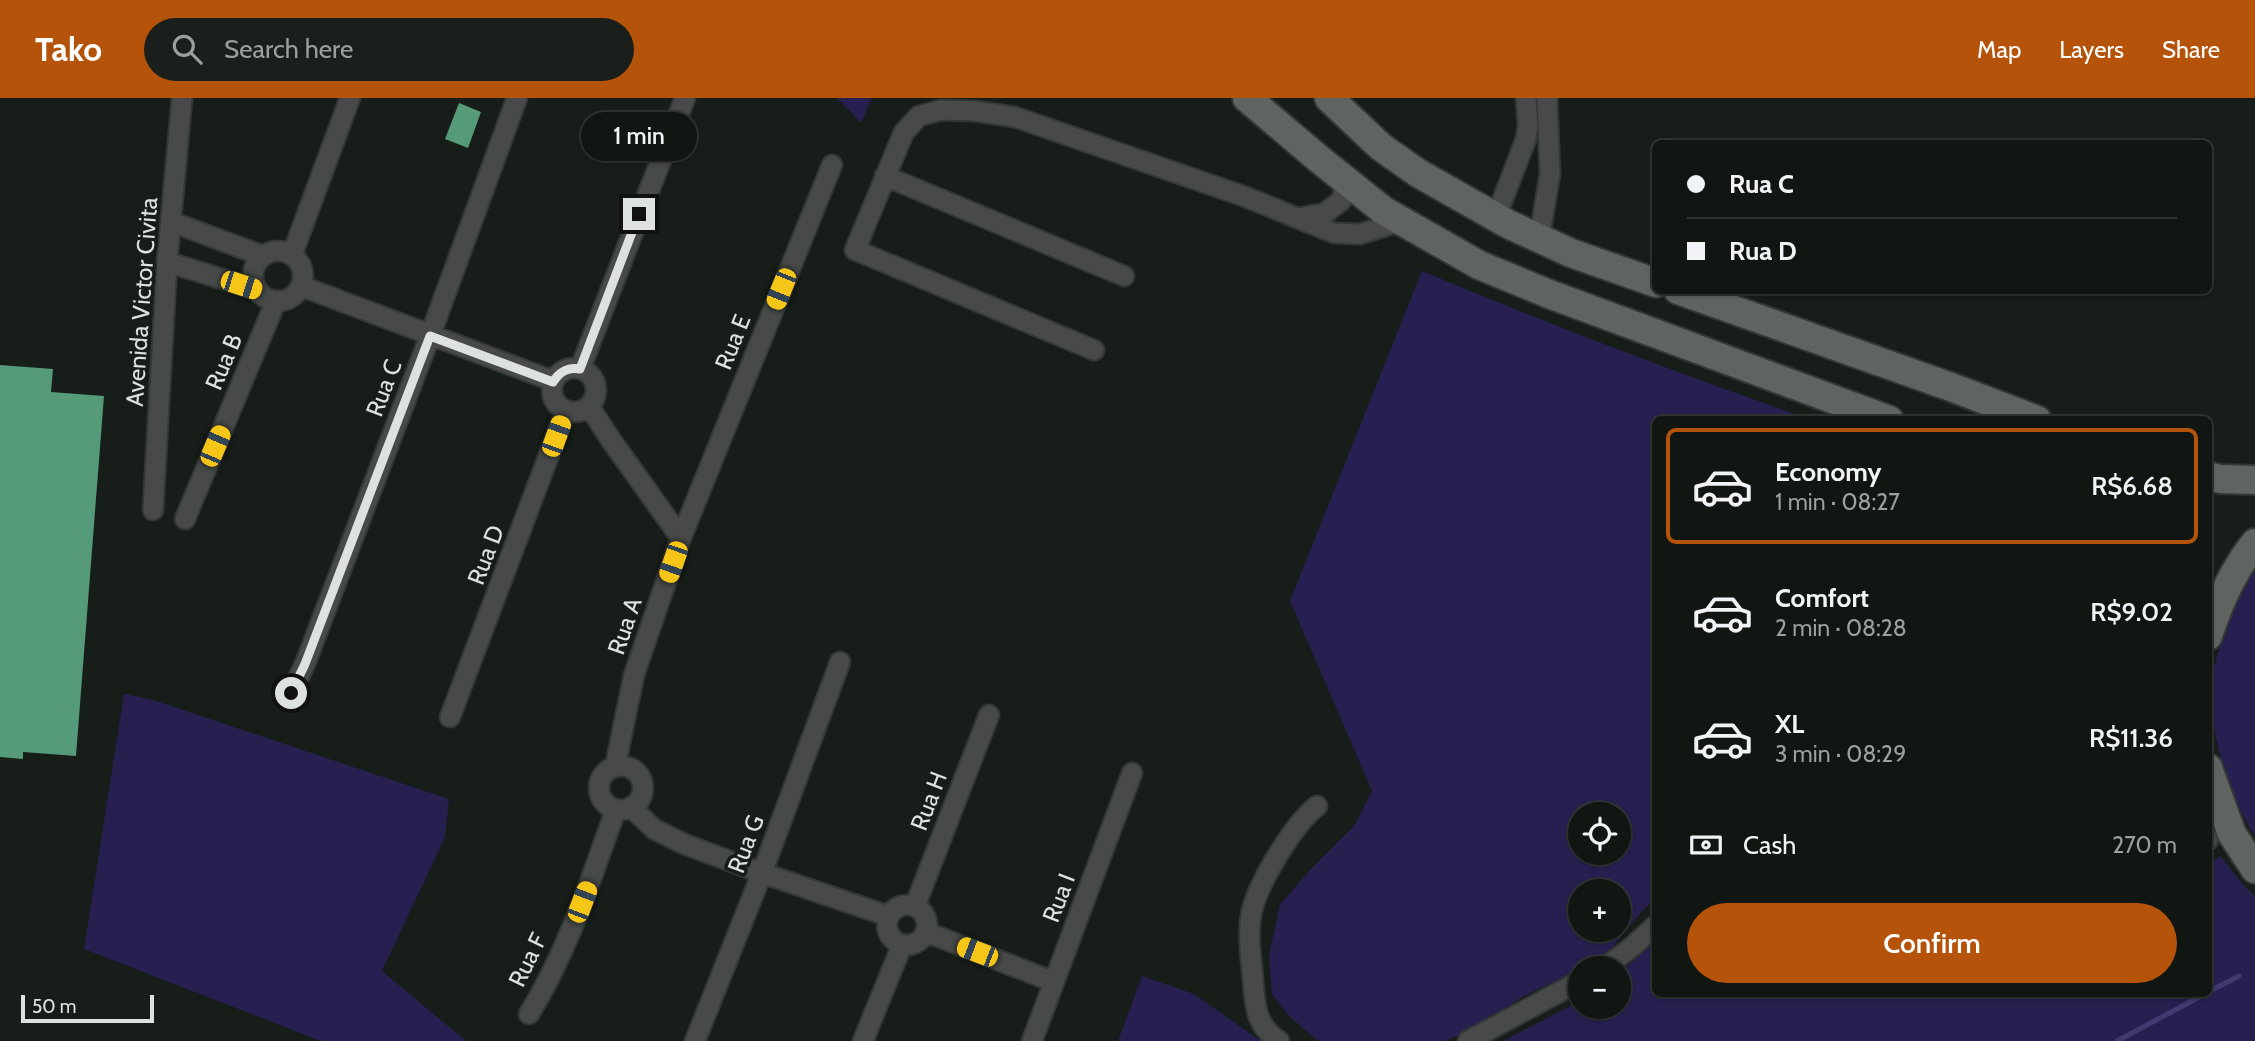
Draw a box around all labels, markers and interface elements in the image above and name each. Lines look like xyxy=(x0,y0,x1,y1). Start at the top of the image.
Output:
search box xyxy=(144,18,634,81)
text: Tako xyxy=(35,29,102,69)
icon: search xyxy=(168,30,206,68)
text: Search here xyxy=(224,33,353,65)
text: Map xyxy=(1977,35,2021,64)
text: Layers xyxy=(2059,35,2124,64)
text: Share xyxy=(2162,35,2220,64)
callout: 1 min xyxy=(581,113,697,162)
text: 1 min xyxy=(613,122,665,150)
text: Rua C xyxy=(1729,168,1794,200)
street label: Avenida Victor Civita xyxy=(120,196,163,407)
route end xyxy=(623,198,655,230)
text: Rua D xyxy=(1729,235,1797,267)
car xyxy=(764,266,799,312)
car xyxy=(218,269,265,301)
street label: Rua E xyxy=(708,310,757,374)
street label: Rua B xyxy=(199,329,248,394)
street label: Rua C xyxy=(360,355,408,420)
car xyxy=(539,413,574,459)
car xyxy=(198,423,233,469)
icon: car xyxy=(1691,455,1754,518)
text: Economy xyxy=(1775,456,1881,488)
text: R$6.68 xyxy=(2091,470,2173,502)
text: 1 min · 08:27 xyxy=(1775,488,1900,516)
street label: Rua D xyxy=(461,521,510,589)
car xyxy=(657,539,690,585)
icon: car xyxy=(1691,581,1754,644)
text: Comfort xyxy=(1775,582,1869,614)
street label: Rua A xyxy=(601,593,648,658)
text: R$9.02 xyxy=(2090,596,2173,628)
text: 2 min · 08:28 xyxy=(1775,614,1907,642)
route start xyxy=(275,677,307,709)
icon: car xyxy=(1691,707,1754,770)
text: XL xyxy=(1775,708,1804,740)
text: R$11.36 xyxy=(2089,722,2173,754)
text: 3 min · 08:29 xyxy=(1775,740,1906,768)
street label: Rua H xyxy=(904,767,953,834)
map controls xyxy=(1568,802,1631,1019)
button: locate xyxy=(1568,802,1631,865)
street label: Rua G xyxy=(721,811,770,877)
icon: cash xyxy=(1687,826,1725,864)
text: Cash xyxy=(1743,829,1796,861)
text: 270 m xyxy=(2112,831,2177,859)
street label: Rua I xyxy=(1036,869,1081,926)
car xyxy=(565,879,600,925)
button: + xyxy=(1568,879,1631,942)
button: Confirm xyxy=(1687,903,2177,983)
street label: Rua F xyxy=(502,928,553,991)
car xyxy=(954,935,1001,969)
button: − xyxy=(1568,956,1631,1019)
scale bar xyxy=(21,992,154,1024)
text: 50 m xyxy=(32,995,76,1018)

